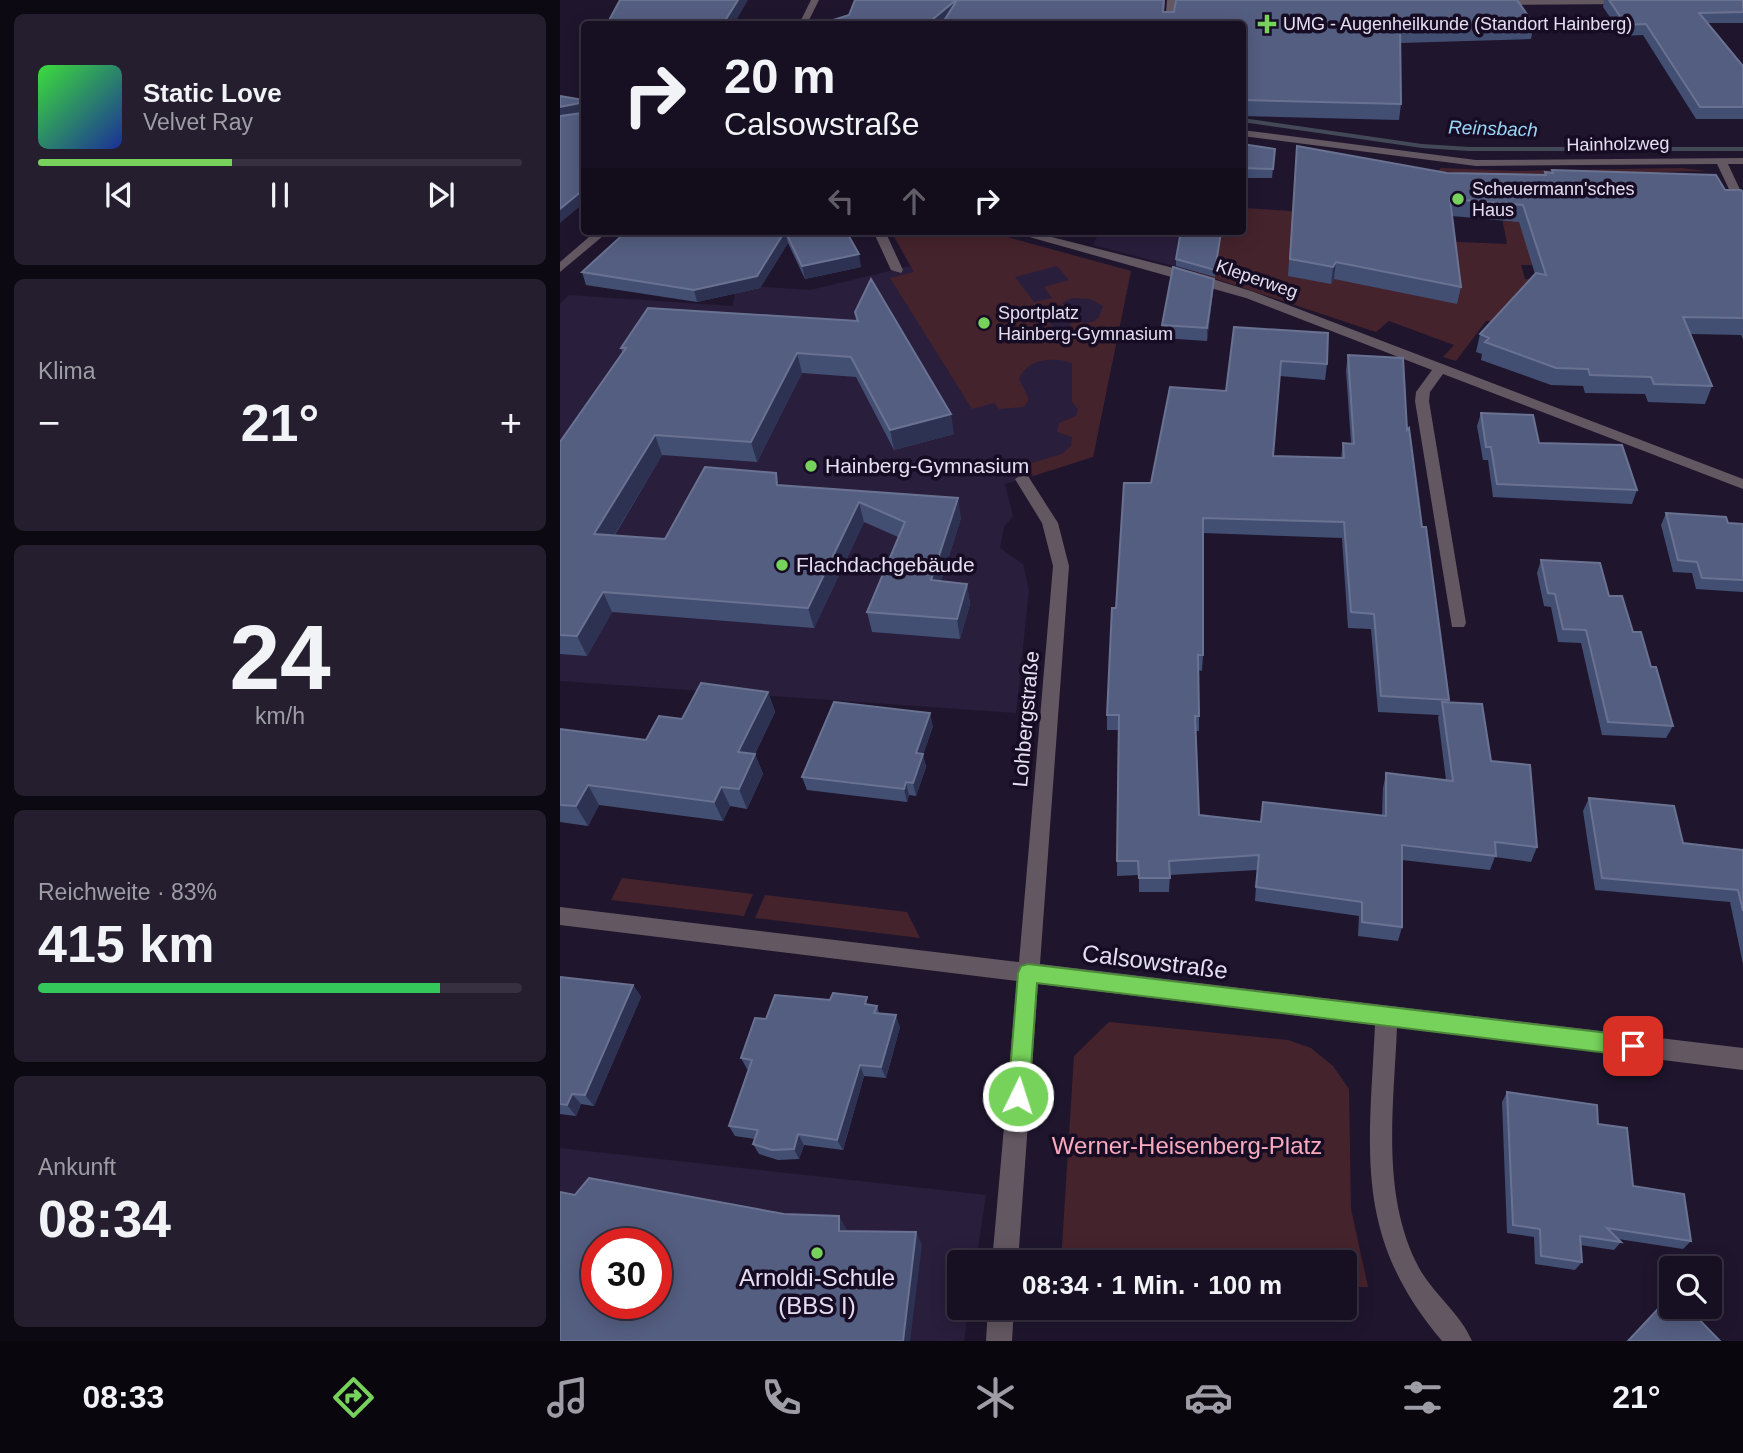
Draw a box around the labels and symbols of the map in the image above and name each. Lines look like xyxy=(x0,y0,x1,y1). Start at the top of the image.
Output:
marker: UMG - Augenheilkunde (Standort Hainberg) xyxy=(1257,14,1277,34)
place label: UMG - Augenheilkunde (Standort Hainberg) xyxy=(1283,14,1632,34)
water label: Reinsbach xyxy=(1448,116,1538,141)
street label: Hainholzweg xyxy=(1566,133,1670,155)
place label: Scheuermann'sches Haus xyxy=(1472,179,1635,220)
marker: Scheuermann'sches Haus xyxy=(1450,191,1466,207)
street label: Kleperweg xyxy=(1214,256,1300,302)
place label: Sportplatz Hainberg-Gymnasium xyxy=(998,303,1173,344)
marker: Sportplatz Hainberg-Gymnasium xyxy=(976,315,992,331)
place label: Hainberg-Gymnasium xyxy=(825,454,1029,477)
marker: Hainberg-Gymnasium xyxy=(803,458,819,474)
place label: Flachdachgebäude xyxy=(796,553,975,576)
marker: Flachdachgebäude xyxy=(774,557,790,573)
street label: Lohbergstraße xyxy=(1008,650,1043,788)
street label: Calsowstraße xyxy=(1081,939,1230,984)
pin xyxy=(1603,1016,1663,1076)
position arrow xyxy=(981,1059,1055,1133)
park label: Werner-Heisenberg-Platz xyxy=(1052,1132,1322,1159)
speed limit sign: 30 xyxy=(581,1228,672,1319)
marker: Arnoldi-Schule (BBS I) xyxy=(809,1245,825,1261)
place label: Arnoldi-Schule (BBS I) xyxy=(739,1264,895,1319)

